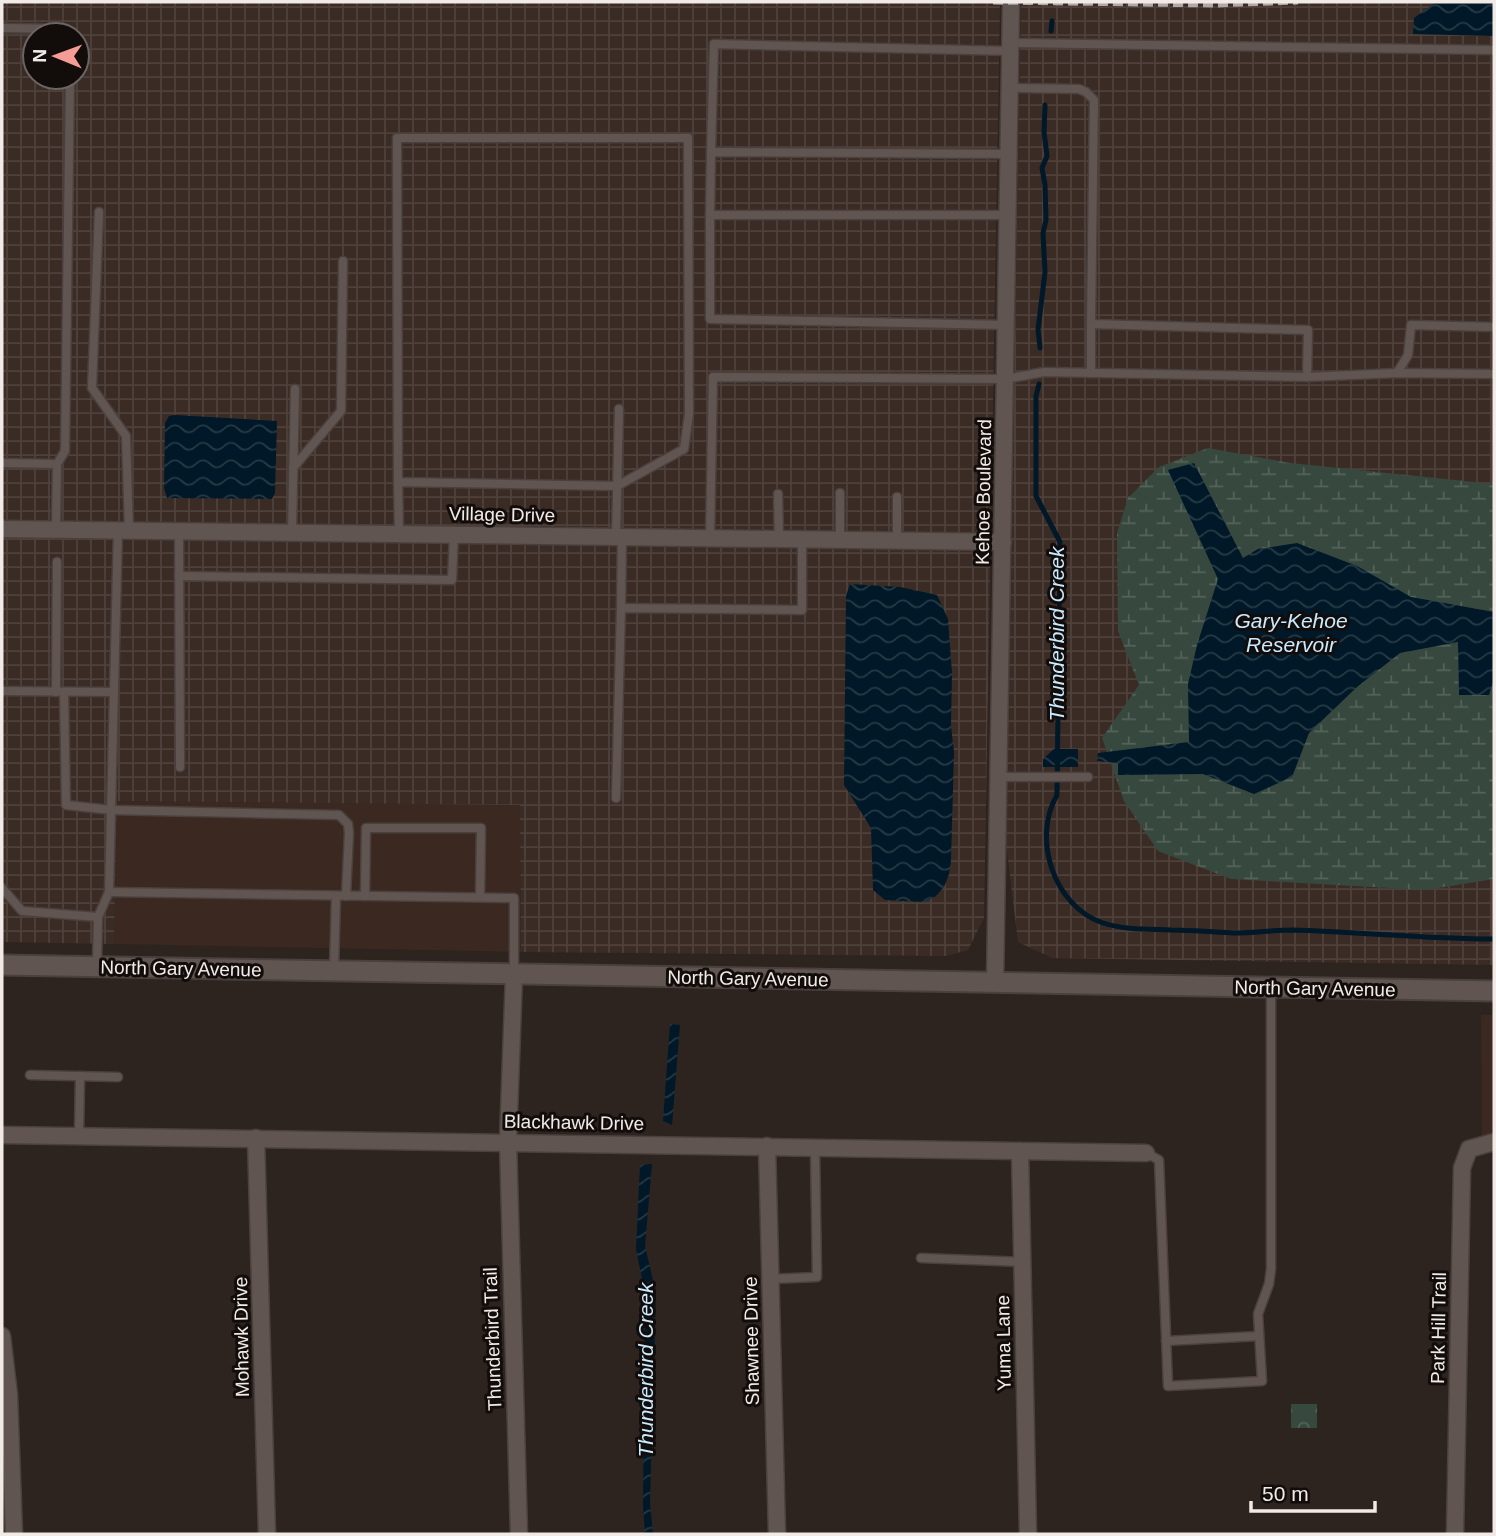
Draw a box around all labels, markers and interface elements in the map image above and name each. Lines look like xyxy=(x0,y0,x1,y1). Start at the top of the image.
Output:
north arrow xyxy=(21,21,91,91)
text: N xyxy=(29,49,50,63)
street label: Kehoe Boulevard xyxy=(972,419,995,565)
street label: Village Drive xyxy=(449,503,555,526)
water label: Thunderbird Creek xyxy=(1045,545,1068,722)
water label: Gary-Kehoe Reservoir xyxy=(1234,609,1348,656)
street label: North Gary Avenue xyxy=(100,957,262,980)
street label: North Gary Avenue xyxy=(667,967,829,990)
street label: North Gary Avenue xyxy=(1234,977,1396,1000)
street label: Blackhawk Drive xyxy=(504,1111,644,1134)
street label: Thunderbird Trail xyxy=(479,1267,505,1411)
street label: Park Hill Trail xyxy=(1427,1272,1450,1384)
street label: Shawnee Drive xyxy=(740,1276,763,1406)
street label: Mohawk Drive xyxy=(230,1277,253,1397)
water label: Thunderbird Creek xyxy=(634,1281,657,1458)
street label: Yuma Lane xyxy=(992,1295,1015,1391)
scale bar xyxy=(1251,1470,1375,1514)
text: 50 m xyxy=(1262,1482,1309,1505)

